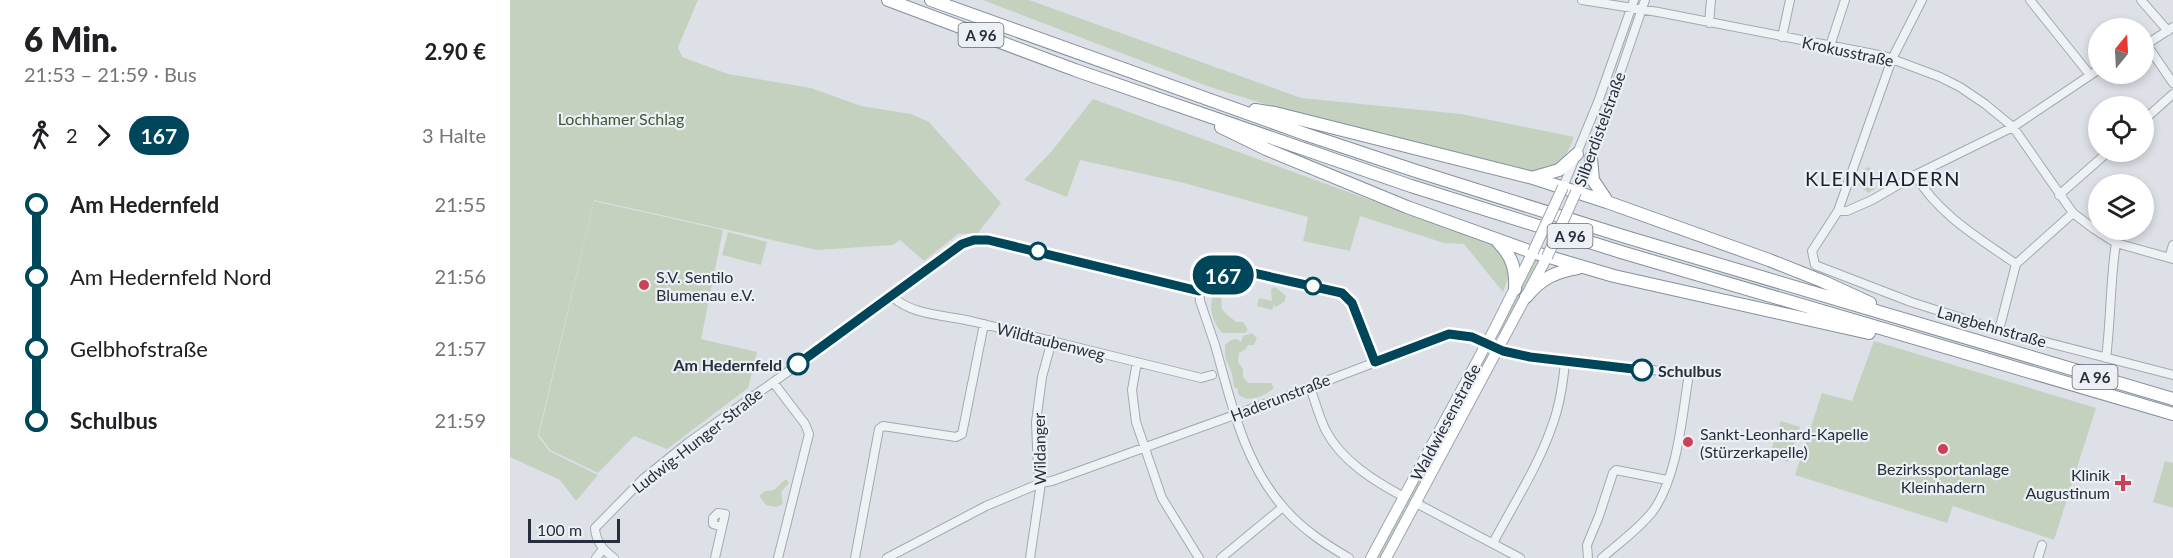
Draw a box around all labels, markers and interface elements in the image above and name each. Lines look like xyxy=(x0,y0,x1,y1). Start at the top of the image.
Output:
north arrow xyxy=(2088,18,2154,84)
map controls xyxy=(2088,18,2154,240)
text: 6 Min. xyxy=(24,19,118,59)
road number: A 96 xyxy=(958,23,1004,47)
street label: Krokusstraße xyxy=(1800,32,1896,70)
text: 2.90 € xyxy=(424,38,486,65)
text: 21:53 – 21:59 · Bus xyxy=(24,62,197,86)
street label: Silberdistelstraße xyxy=(1569,69,1629,189)
button: locate xyxy=(2088,96,2154,162)
park label: Lochhamer Schlag xyxy=(558,109,684,128)
icon: walk xyxy=(24,119,57,152)
icon: forward xyxy=(87,119,120,152)
text: 2 xyxy=(66,123,78,147)
text: 167 xyxy=(141,123,177,148)
text: 3 Halte xyxy=(422,123,486,147)
district label: KLEINHADERN xyxy=(1805,166,1961,190)
button: layers xyxy=(2088,174,2154,240)
text: Am Hedernfeld xyxy=(70,191,219,218)
text: 21:55 xyxy=(435,192,486,216)
road number: A 96 xyxy=(1548,224,1592,248)
unlabelled marker xyxy=(1029,242,1047,260)
line badge: 167 xyxy=(1188,256,1258,294)
text: Am Hedernfeld Nord xyxy=(70,263,272,290)
text: 167 xyxy=(1205,263,1241,288)
text: 21:56 xyxy=(435,264,486,288)
place label: S.V. Sentilo Blumenau e.V. xyxy=(656,267,755,304)
unlabelled marker xyxy=(1304,277,1322,295)
marker: S.V. Sentilo Blumenau e.V. xyxy=(637,278,651,292)
street label: Langbehnstraße xyxy=(1935,301,2049,351)
street label: Wildtaubenweg xyxy=(995,318,1107,364)
text: Gelbhofstraße xyxy=(70,335,208,362)
text: 21:57 xyxy=(435,336,486,360)
marker: Am Hedernfeld xyxy=(787,353,809,375)
place label: Am Hedernfeld xyxy=(672,355,782,374)
marker: Schulbus xyxy=(1631,359,1653,381)
street label: Waldwiesenstraße xyxy=(1406,360,1484,484)
place label: Schulbus xyxy=(1658,361,1722,380)
road number: A 96 xyxy=(2072,365,2118,389)
street label: Haderunstraße xyxy=(1228,369,1332,425)
street label: Ludwig-Hunger-Straße xyxy=(628,383,766,497)
text: Schulbus xyxy=(70,407,157,434)
text: 21:59 xyxy=(435,408,486,432)
street label: Wildanger xyxy=(1029,412,1049,485)
place label: Sankt-Leonhard-Kapelle (Stürzerkapelle) xyxy=(1700,424,1869,461)
marker: Sankt-Leonhard-Kapelle (Stürzerkapelle) xyxy=(1681,435,1695,449)
marker: Bezirkssportanlage Kleinhadern xyxy=(1936,442,1950,456)
place label: Bezirkssportanlage Kleinhadern xyxy=(1877,459,2009,496)
place label: Klinik Augustinum xyxy=(2025,465,2111,502)
marker: Klinik Augustinum xyxy=(2114,474,2132,492)
scale bar xyxy=(528,516,620,544)
text: 100 m xyxy=(537,520,582,539)

